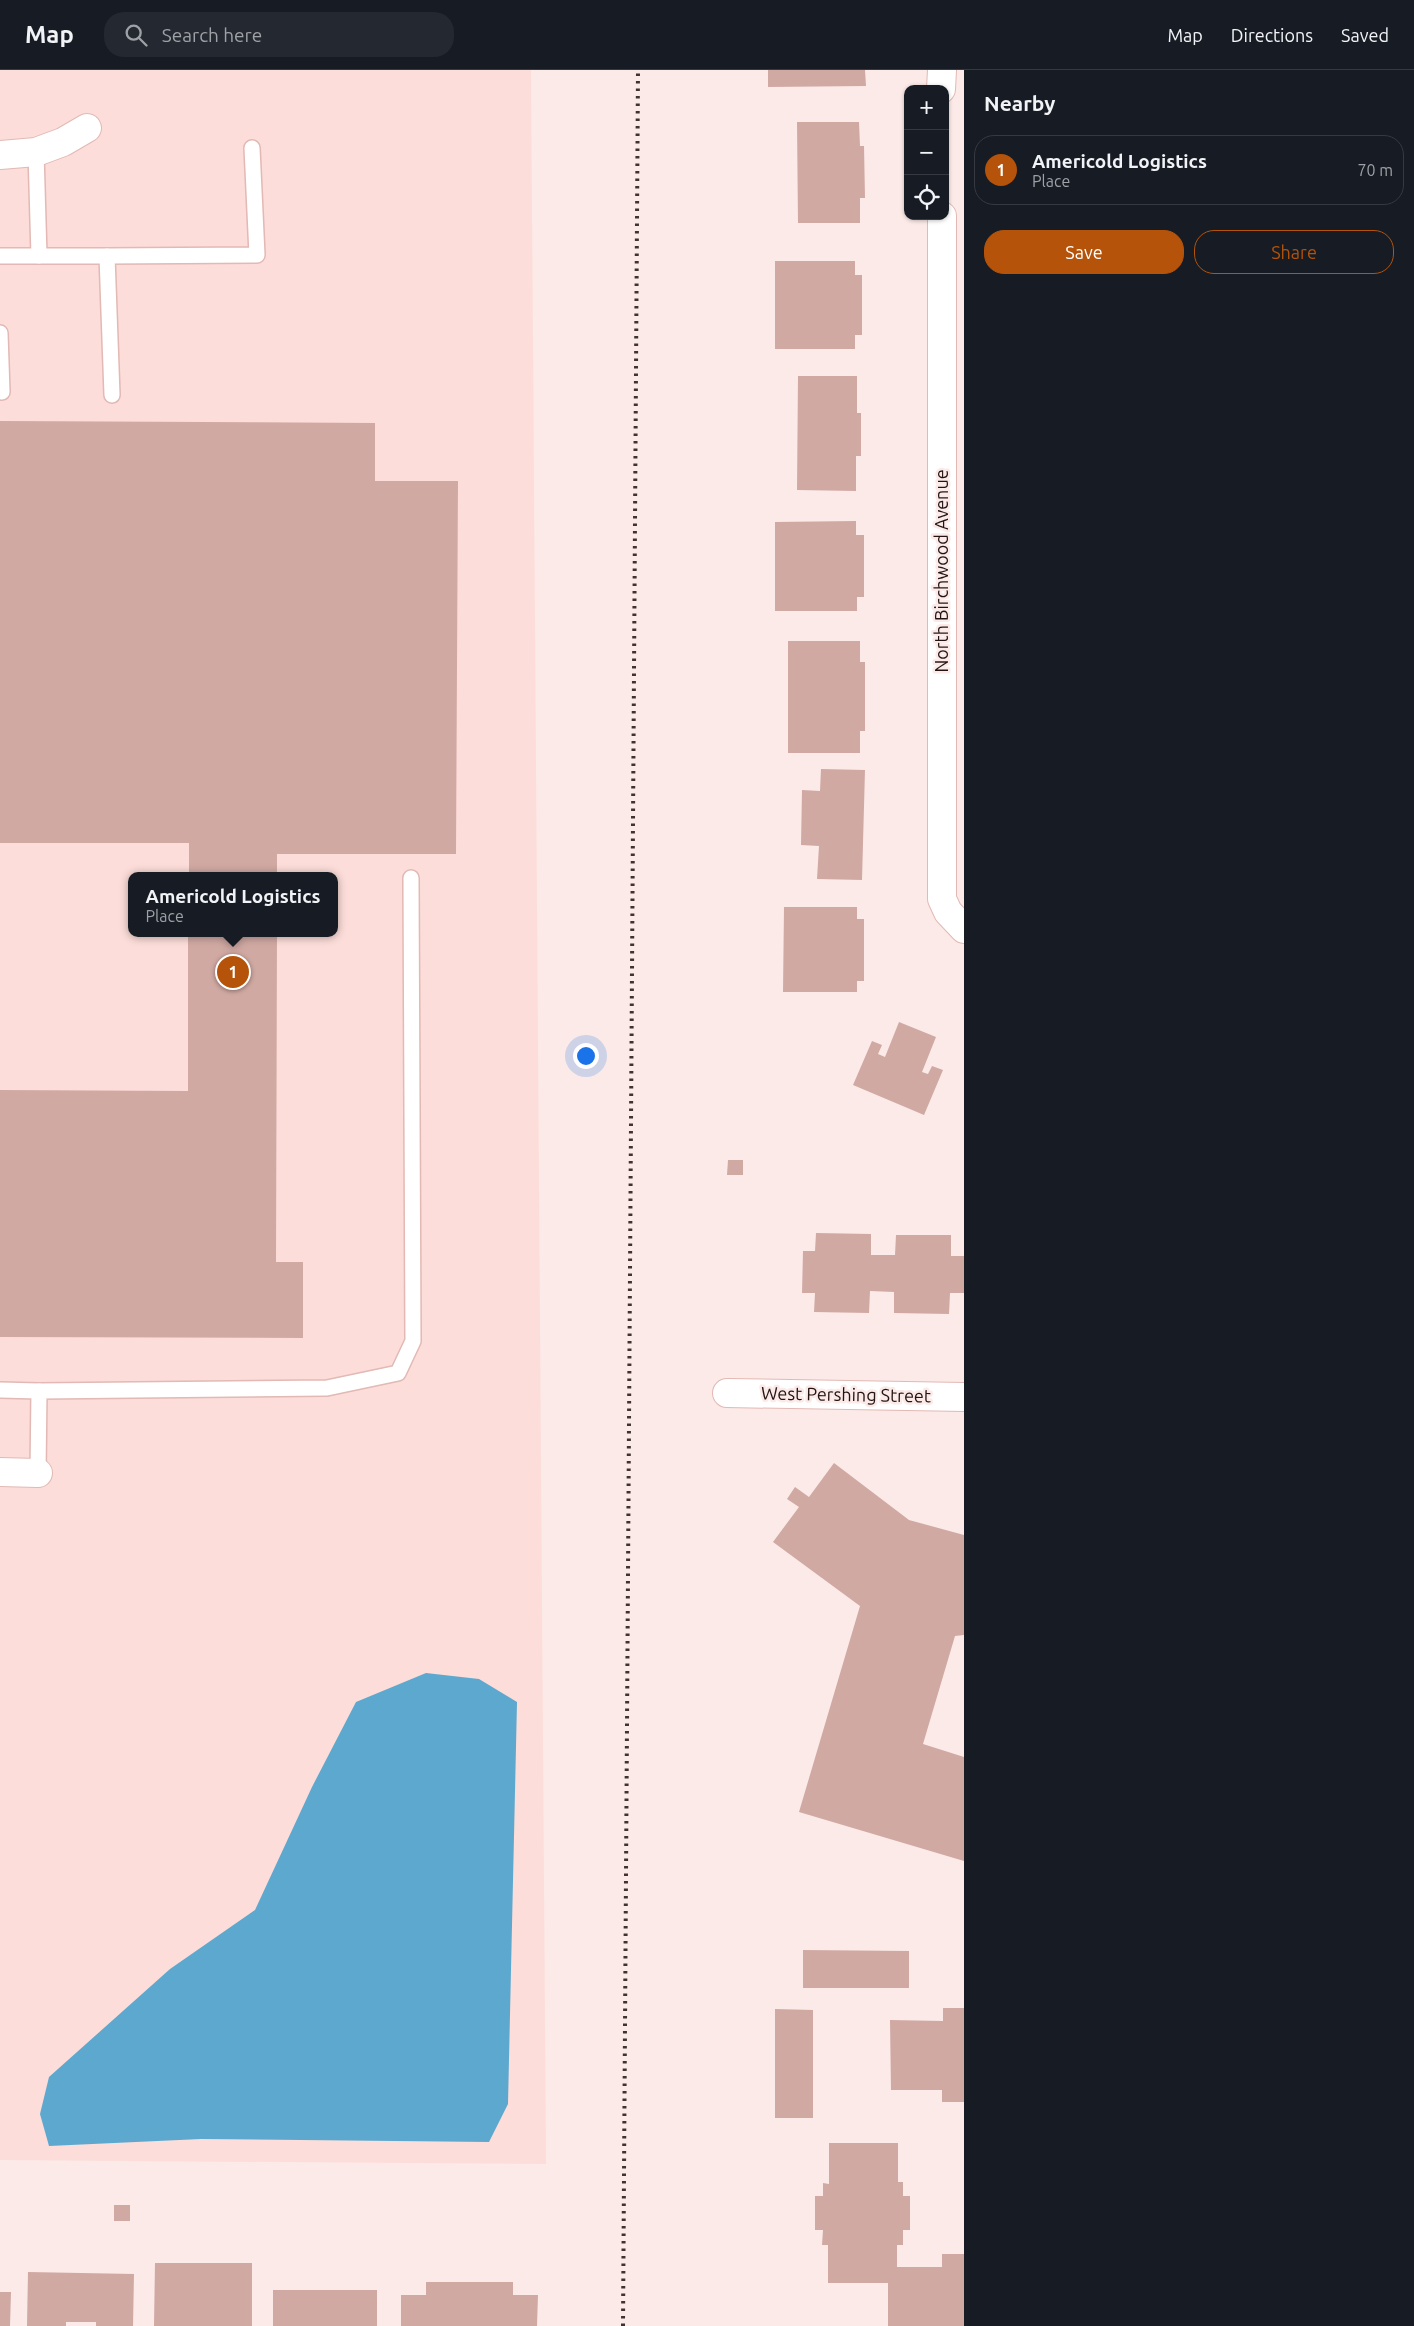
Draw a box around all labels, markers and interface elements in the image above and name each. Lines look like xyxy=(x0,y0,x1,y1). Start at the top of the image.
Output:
search box xyxy=(104,12,454,57)
text: Map xyxy=(25,21,74,48)
icon: search xyxy=(122,21,150,49)
text: Search here xyxy=(162,24,262,46)
text: Map xyxy=(1167,25,1203,45)
text: Directions xyxy=(1231,25,1313,45)
text: Saved xyxy=(1341,25,1389,45)
map controls xyxy=(904,85,949,220)
button: + xyxy=(904,85,949,130)
text: Nearby xyxy=(984,91,1055,115)
button: − xyxy=(904,130,949,175)
text: Americold Logistics xyxy=(1032,150,1207,172)
text: 1 xyxy=(996,161,1006,179)
text: 70 m xyxy=(1357,161,1393,179)
text: Place xyxy=(1032,172,1070,190)
button: locate xyxy=(904,175,949,220)
button: Save xyxy=(984,230,1184,274)
button: Share xyxy=(1194,230,1394,274)
street label: North Birchwood Avenue xyxy=(931,469,951,673)
popup xyxy=(128,872,338,937)
text: Americold Logistics xyxy=(146,885,320,907)
text: Place xyxy=(146,907,184,925)
pin: 1 xyxy=(217,953,249,991)
your location xyxy=(573,1043,599,1069)
street label: West Pershing Street xyxy=(761,1383,931,1405)

